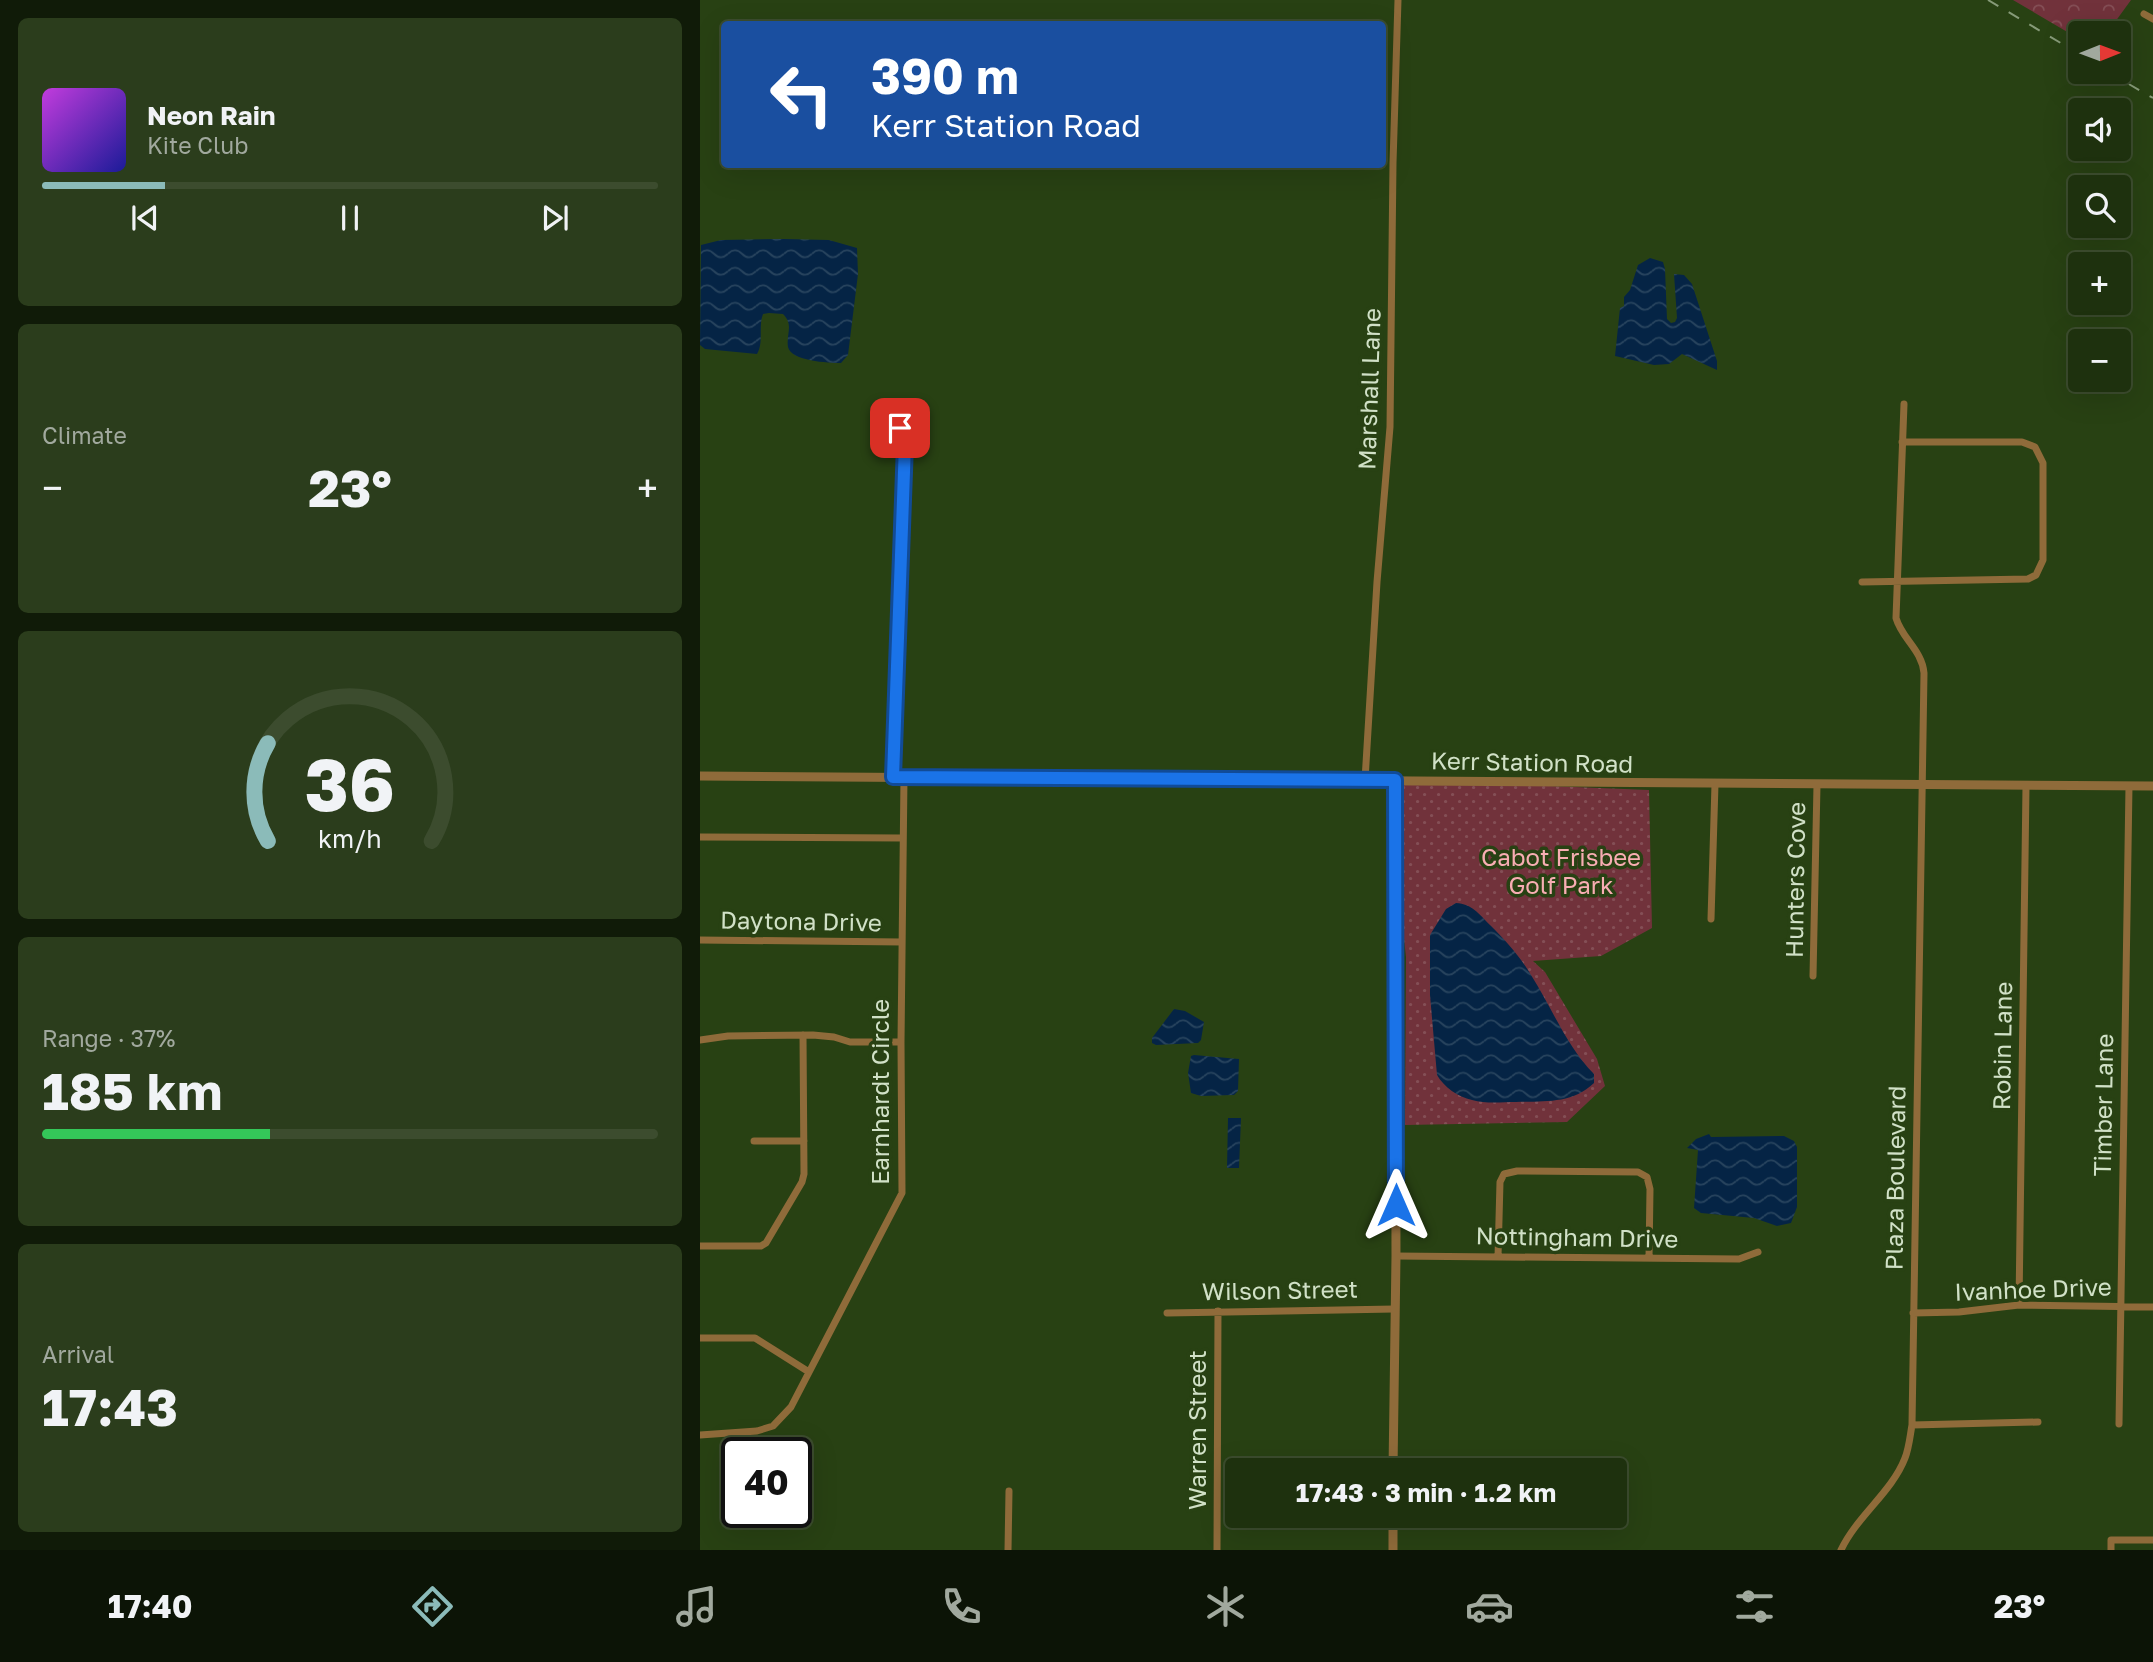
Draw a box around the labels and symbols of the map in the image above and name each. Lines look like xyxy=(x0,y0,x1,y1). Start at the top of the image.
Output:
north arrow xyxy=(2068,21,2132,84)
street label: Marshall Lane xyxy=(1351,307,1386,470)
pin xyxy=(870,398,930,458)
street label: Kerr Station Road xyxy=(1431,745,1634,778)
street label: Hunters Cove xyxy=(1779,802,1810,958)
park label: Cabot Frisbee Golf Park xyxy=(1481,842,1641,899)
street label: Daytona Drive xyxy=(720,905,882,936)
street label: Robin Lane xyxy=(1986,981,2017,1111)
street label: Earnhardt Circle xyxy=(865,999,894,1185)
street label: Timber Lane xyxy=(2087,1033,2118,1177)
street label: Plaza Boulevard xyxy=(1878,1085,1911,1271)
position arrow xyxy=(1359,1168,1433,1242)
street label: Nottingham Drive xyxy=(1475,1220,1679,1253)
street label: Ivanhoe Drive xyxy=(1954,1271,2112,1306)
street label: Wilson Street xyxy=(1202,1274,1358,1305)
street label: Warren Street xyxy=(1182,1350,1211,1510)
speed limit sign: 40 xyxy=(721,1437,812,1528)

